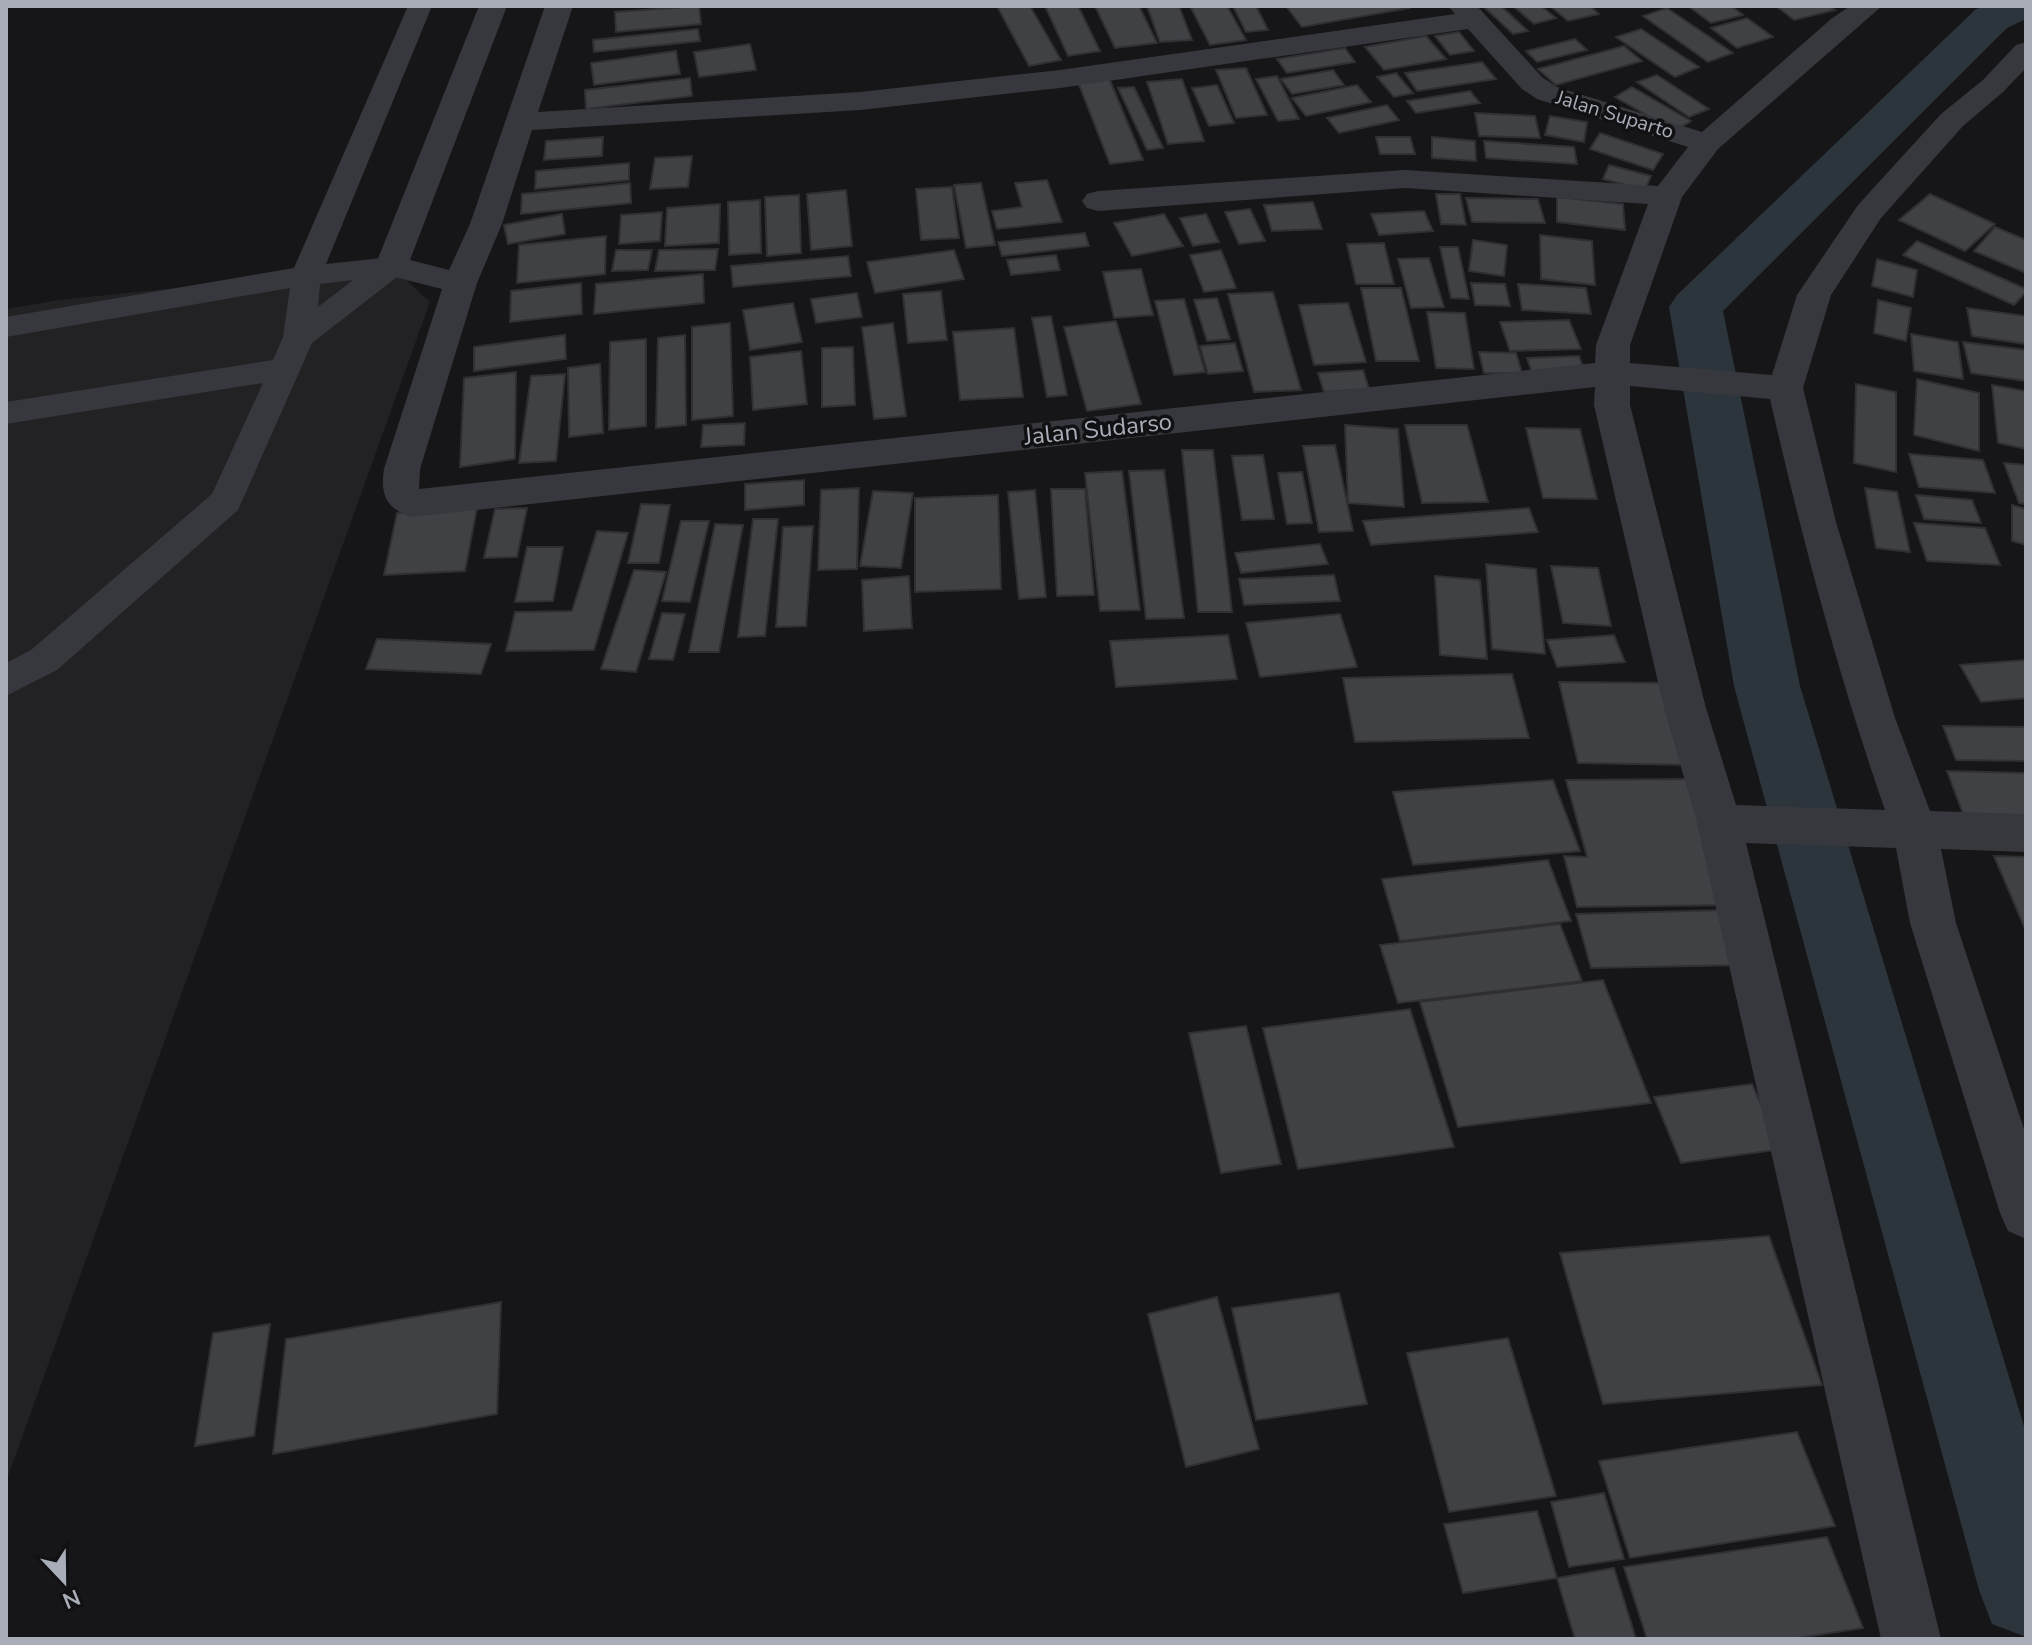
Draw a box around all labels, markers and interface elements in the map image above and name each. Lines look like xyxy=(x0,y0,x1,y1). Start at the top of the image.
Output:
street label: Jalan Suparto xyxy=(1552,84,1677,145)
street label: Jalan Sudarso xyxy=(1022,405,1173,453)
north arrow xyxy=(24,1541,104,1621)
text: N xyxy=(58,1582,84,1616)

